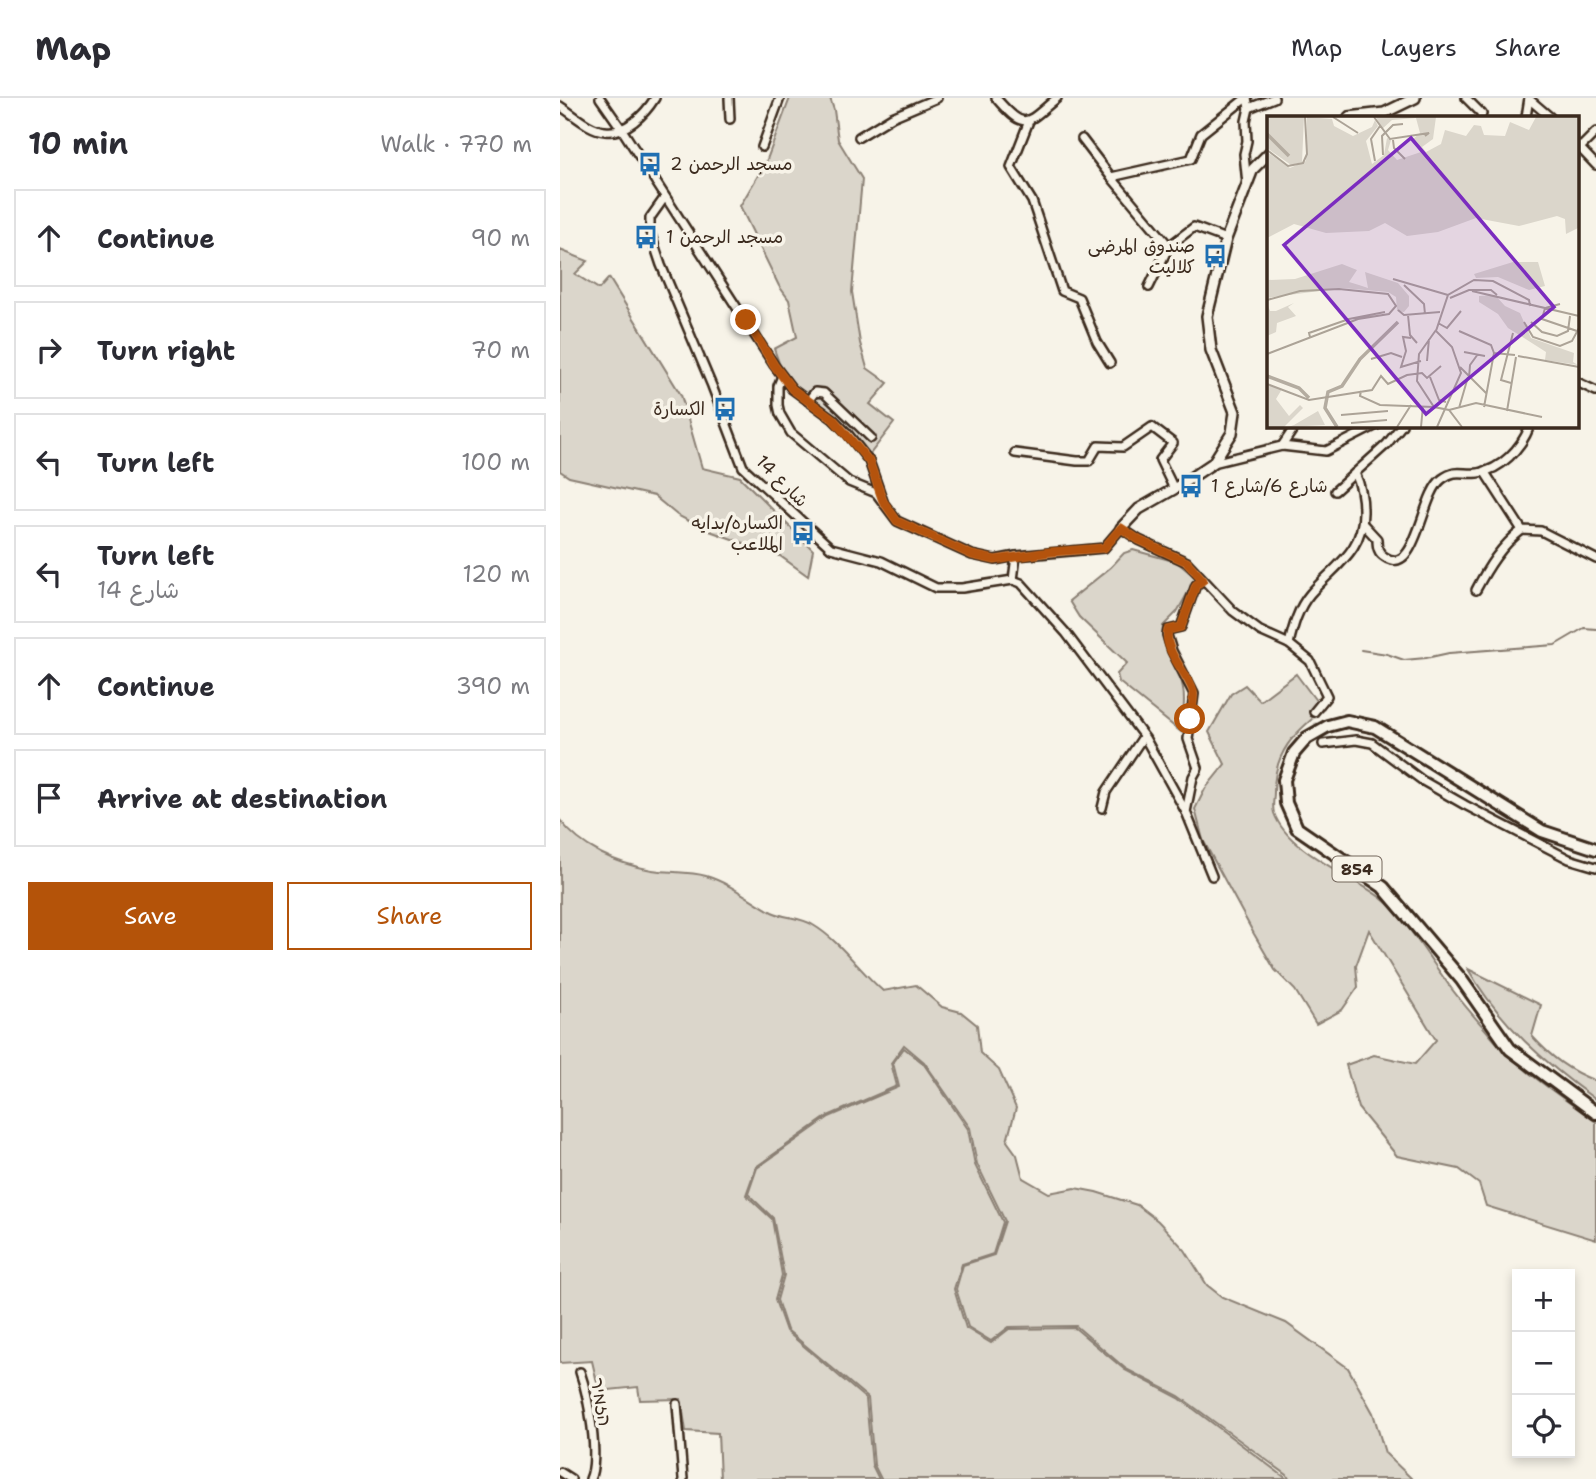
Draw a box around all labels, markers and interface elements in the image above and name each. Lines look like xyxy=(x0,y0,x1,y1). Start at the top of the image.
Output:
text: Map xyxy=(35,26,111,71)
text: Map xyxy=(1291,32,1342,64)
text: Layers xyxy=(1380,32,1457,64)
text: Share xyxy=(1495,32,1561,64)
inset map xyxy=(1267,116,1578,427)
text: 10 min xyxy=(28,123,128,164)
text: Walk · 770 m xyxy=(380,129,532,159)
bus stop icon: مسجد الرحمن 2 xyxy=(636,150,664,178)
place label: مسجد الرحمن 2 xyxy=(670,152,792,176)
icon: ahead xyxy=(30,219,68,257)
text: Continue xyxy=(97,221,215,256)
text: 90 m xyxy=(470,223,530,253)
bus stop icon: مسجد الرحمن 1 xyxy=(632,223,660,251)
place label: مسجد الرحمن 1 xyxy=(666,225,783,249)
place label: صندوق المرضى كلاليت xyxy=(1088,234,1195,279)
bus stop icon: صندوق المرضى كلاليت xyxy=(1201,242,1229,270)
route end xyxy=(730,304,761,335)
icon: right xyxy=(30,331,68,369)
text: Turn right xyxy=(97,333,235,368)
text: 70 m xyxy=(471,335,530,365)
bus stop icon: الكسارة xyxy=(711,395,739,423)
place label: الكسارة xyxy=(653,397,705,421)
icon: left xyxy=(30,443,68,481)
text: Turn left xyxy=(97,445,214,480)
text: 100 m xyxy=(461,447,530,477)
street label: شارع 14 xyxy=(751,450,813,512)
bus stop icon: شارع 6/شارع 1 xyxy=(1177,472,1205,500)
place label: شارع 6/شارع 1 xyxy=(1211,474,1328,498)
place label: الكساره/بدايه الملاعب xyxy=(691,511,783,556)
bus stop icon: الكساره/بدايه الملاعب xyxy=(789,519,817,547)
text: Turn left xyxy=(97,538,214,573)
icon: left xyxy=(30,555,68,593)
text: 120 m xyxy=(462,559,530,589)
text: شارع 14 xyxy=(97,575,179,605)
icon: ahead xyxy=(30,667,68,705)
text: Continue xyxy=(97,669,215,704)
text: 390 m xyxy=(456,671,530,701)
route start xyxy=(1174,703,1205,734)
icon: arrive xyxy=(30,779,68,817)
text: Arrive at destination xyxy=(97,781,387,816)
road number: 854 xyxy=(1332,856,1382,882)
button: Save xyxy=(28,882,273,950)
button: Share xyxy=(287,882,532,950)
map controls xyxy=(1512,1269,1575,1458)
button: + xyxy=(1512,1269,1575,1332)
button: − xyxy=(1512,1332,1575,1395)
street label: הזמיר xyxy=(585,1376,617,1428)
button: locate xyxy=(1512,1395,1575,1458)

